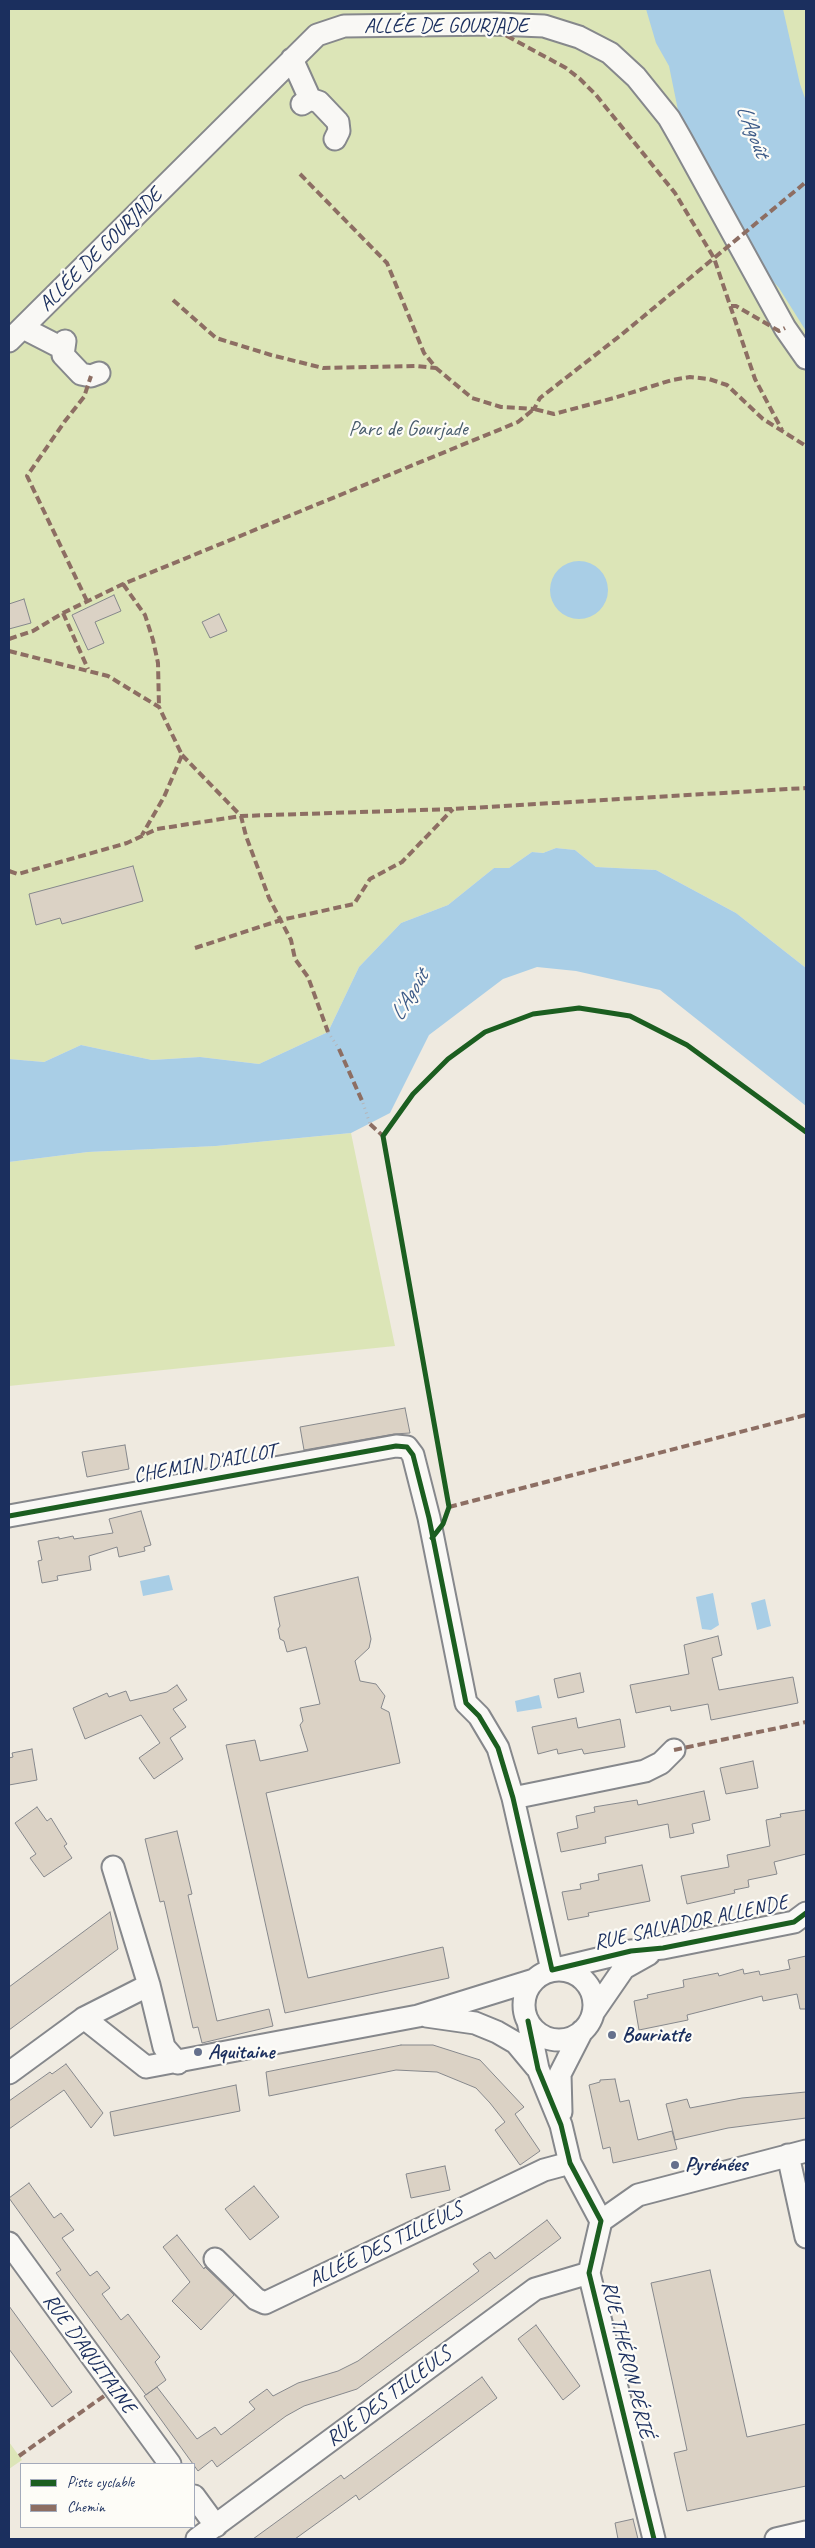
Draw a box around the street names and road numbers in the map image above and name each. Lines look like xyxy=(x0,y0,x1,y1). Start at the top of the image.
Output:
street label: ALLÉE DE GOURJADE xyxy=(364,13,528,39)
street label: ALLÉE DE GOURJADE xyxy=(34,183,168,317)
street label: CHEMIN D'AILLOT xyxy=(132,1439,278,1489)
street label: RUE SALVADOR ALLENDE xyxy=(592,1890,790,1956)
street label: ALLÉE DES TILLEULS xyxy=(305,2197,467,2293)
street label: RUE THÉRON PÉRIÉ xyxy=(595,2279,659,2441)
street label: RUE D'AQUITAINE xyxy=(37,2289,141,2419)
street label: RUE DES TILLEULS xyxy=(321,2342,457,2452)

